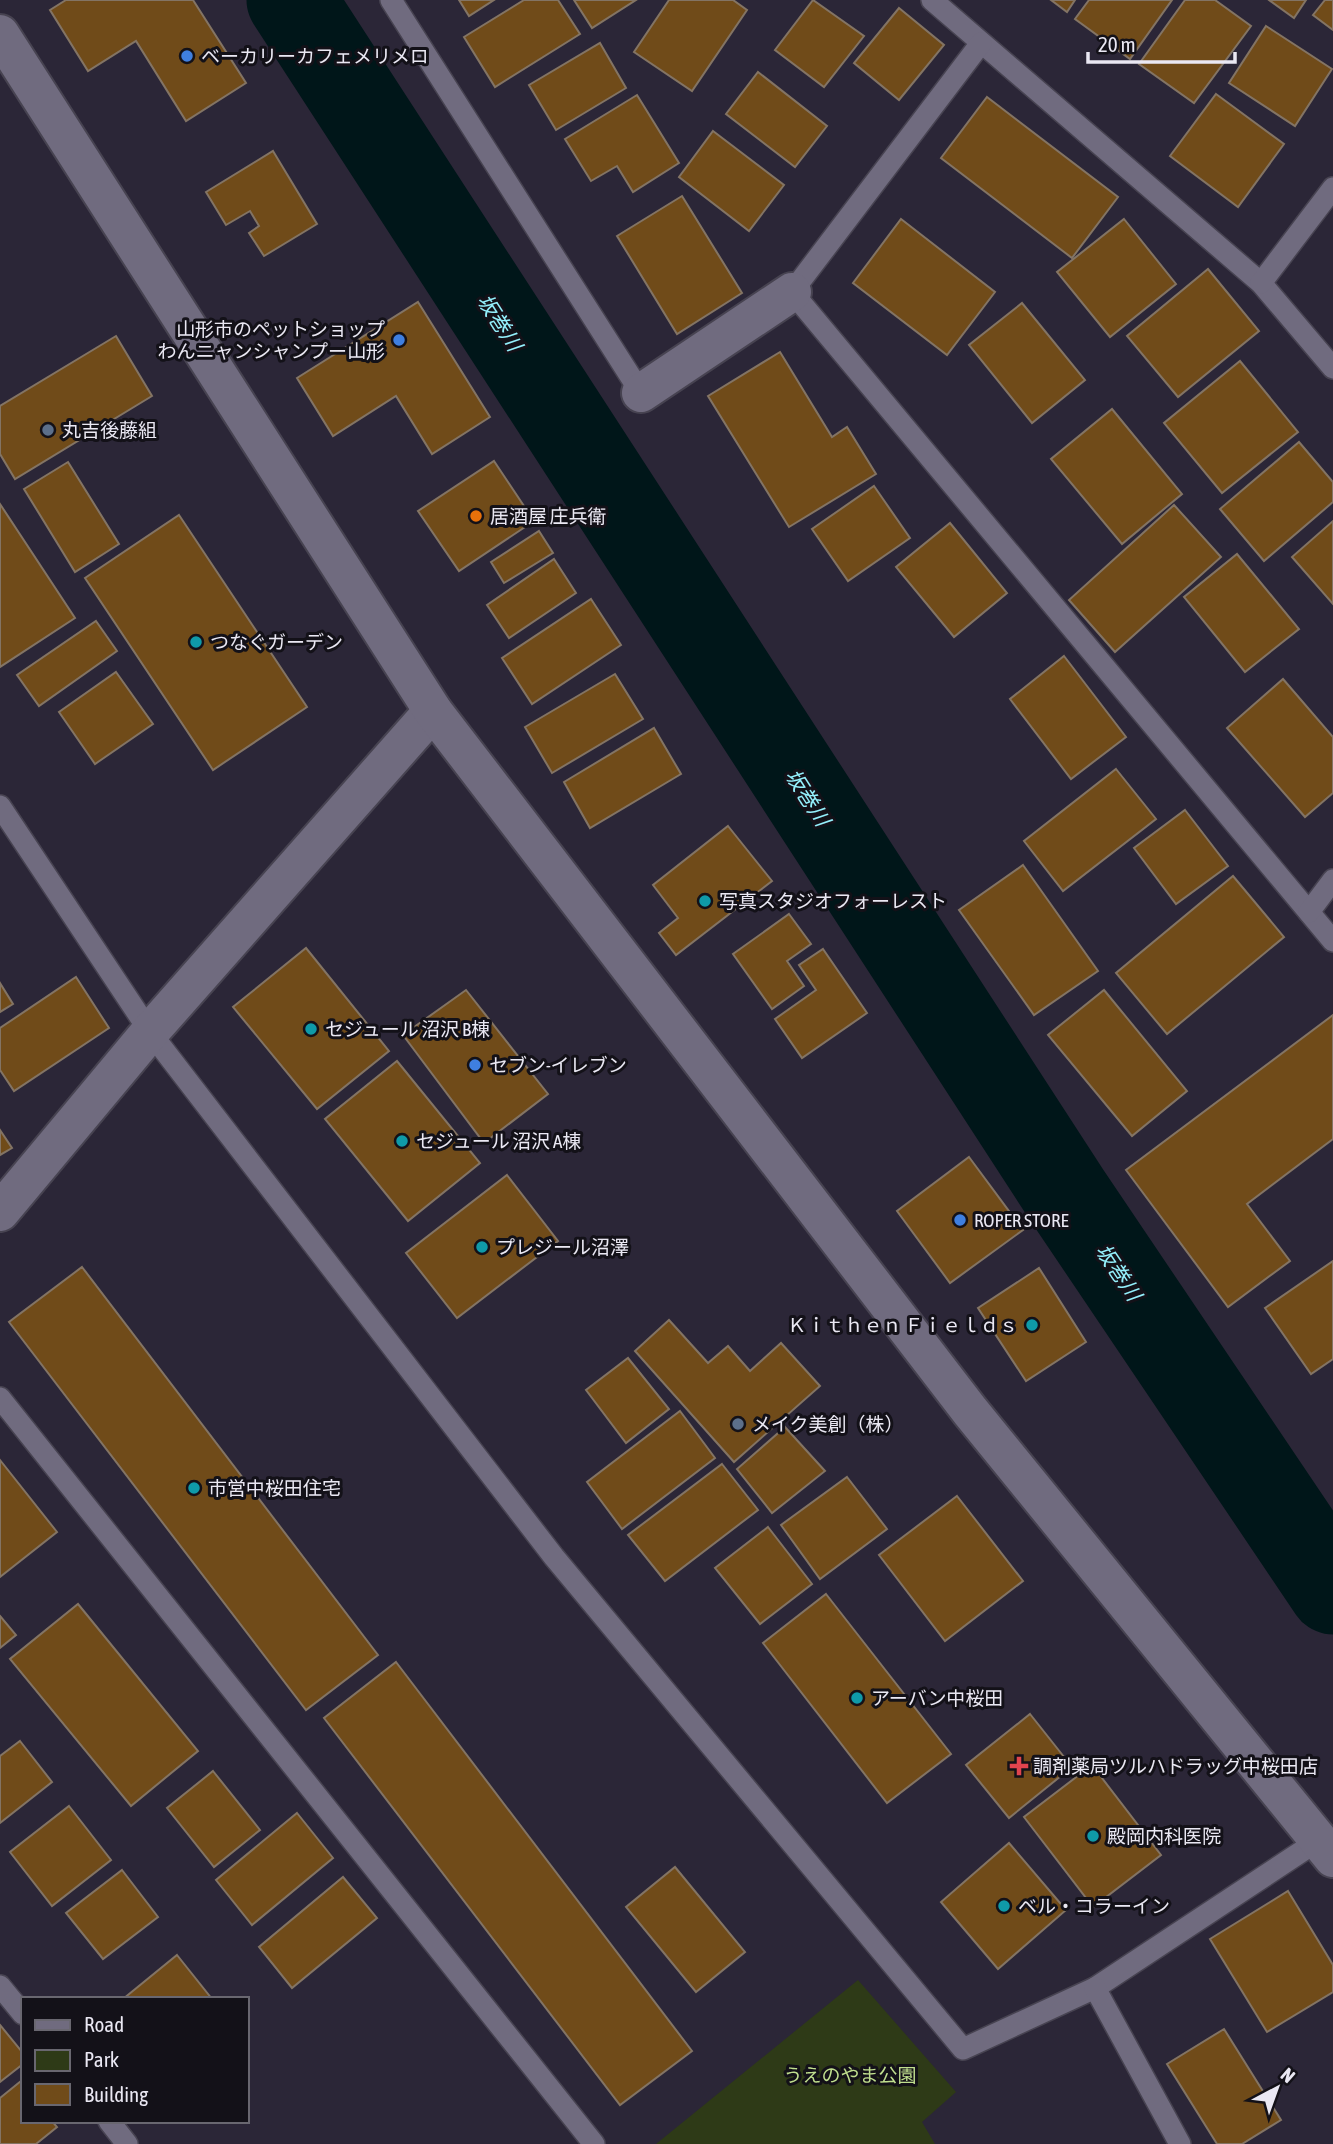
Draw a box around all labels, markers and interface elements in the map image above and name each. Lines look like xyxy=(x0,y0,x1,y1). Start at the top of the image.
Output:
scale bar xyxy=(1088,21,1235,65)
text: 20 m xyxy=(1098,32,1136,56)
place label: ベーカリーカフェメリメロ xyxy=(201,45,429,67)
marker: ベーカリーカフェメリメロ xyxy=(179,48,195,64)
water label: 坂巻川 xyxy=(473,289,528,357)
place label: 山形市のペットショップ わんニャンシャンプー山形 xyxy=(158,318,385,362)
marker: 山形市のペットショップ わんニャンシャンプー山形 xyxy=(391,332,407,348)
place label: 丸吉後藤組 xyxy=(62,419,157,441)
marker: 丸吉後藤組 xyxy=(40,422,56,438)
place label: 居酒屋 庄兵衛 xyxy=(490,505,607,527)
marker: 居酒屋 庄兵衛 xyxy=(468,508,484,524)
place label: つなぐガーデン xyxy=(210,631,343,653)
marker: つなぐガーデン xyxy=(188,634,204,650)
water label: 坂巻川 xyxy=(781,764,836,832)
place label: 写真スタジオフォーレスト xyxy=(719,890,947,912)
marker: 写真スタジオフォーレスト xyxy=(697,893,713,909)
place label: セジュール 沼沢 B棟 xyxy=(325,1018,490,1040)
marker: セジュール 沼沢 B棟 xyxy=(303,1021,319,1037)
place label: セブン-イレブン xyxy=(489,1054,627,1076)
marker: セブン-イレブン xyxy=(467,1057,483,1073)
place label: セジュール 沼沢 A棟 xyxy=(416,1130,581,1152)
marker: セジュール 沼沢 A棟 xyxy=(394,1133,410,1149)
place label: ROPER STORE xyxy=(974,1209,1069,1231)
marker: ROPER STORE xyxy=(952,1212,968,1228)
place label: プレジール沼澤 xyxy=(496,1236,629,1258)
marker: プレジール沼澤 xyxy=(474,1239,490,1255)
water label: 坂巻川 xyxy=(1091,1239,1148,1306)
place label: Ｋｉｔｈｅｎ Ｆｉｅｌｄｓ xyxy=(787,1314,1018,1336)
marker: Ｋｉｔｈｅｎ Ｆｉｅｌｄｓ xyxy=(1024,1317,1040,1333)
place label: メイク美創（株） xyxy=(752,1413,904,1435)
marker: メイク美創（株） xyxy=(730,1416,746,1432)
place label: 市営中桜田住宅 xyxy=(208,1477,341,1499)
marker: 市営中桜田住宅 xyxy=(186,1480,202,1496)
place label: アーバン中桜田 xyxy=(871,1687,1004,1709)
marker: アーバン中桜田 xyxy=(849,1690,865,1706)
place label: 調剤薬局ツルハドラッグ中桜田店 xyxy=(1033,1755,1318,1777)
marker: 調剤薬局ツルハドラッグ中桜田店 xyxy=(1011,1758,1027,1774)
place label: 殿岡内科医院 xyxy=(1107,1825,1221,1847)
marker: 殿岡内科医院 xyxy=(1085,1828,1101,1844)
place label: ベル・コラーイン xyxy=(1018,1895,1170,1917)
marker: ベル・コラーイン xyxy=(996,1898,1012,1914)
legend xyxy=(21,1997,248,2123)
text: Road xyxy=(84,2012,124,2036)
text: Park xyxy=(84,2047,119,2071)
north arrow xyxy=(1242,2053,1312,2123)
text: N xyxy=(1277,2063,1300,2087)
park label: うえのやま公園 xyxy=(783,2064,917,2086)
text: Building xyxy=(84,2082,148,2106)

